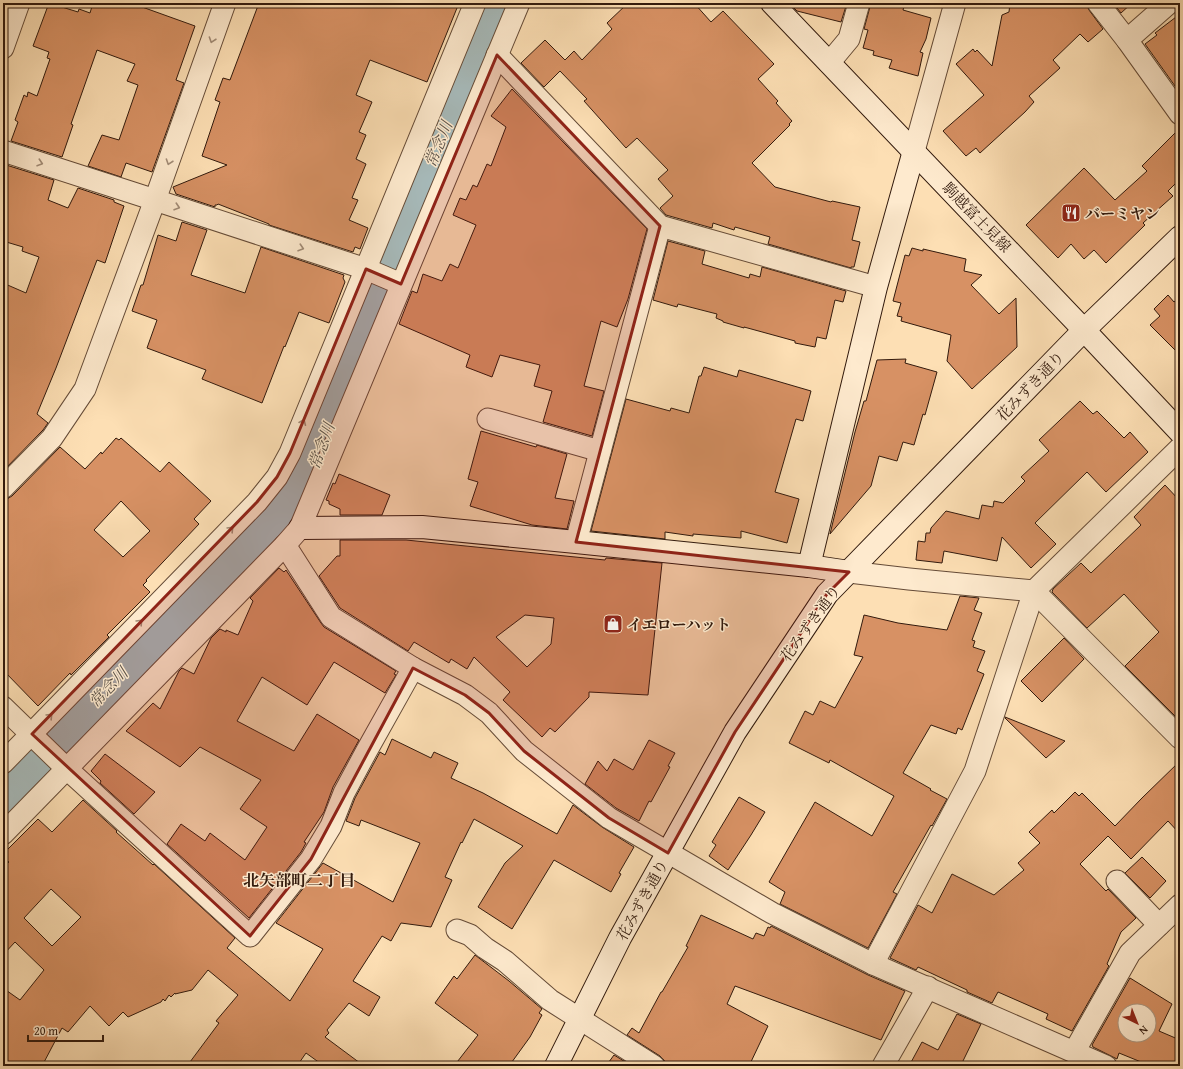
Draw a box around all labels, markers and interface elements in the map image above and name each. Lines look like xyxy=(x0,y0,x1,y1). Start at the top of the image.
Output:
one-way arrow xyxy=(208,36,216,43)
water label: 常念川 xyxy=(418,115,459,171)
one-way arrow xyxy=(37,158,44,167)
one-way arrow xyxy=(165,159,173,166)
street label: 駒越富士見線 xyxy=(938,177,1016,257)
one-way arrow xyxy=(174,202,181,211)
restaurant icon: バーミヤン xyxy=(1060,202,1082,224)
place label: バーミヤン xyxy=(1085,203,1160,224)
one-way arrow xyxy=(297,243,304,251)
street label: 花みずき通り xyxy=(991,346,1069,426)
water label: 常念川 xyxy=(302,417,341,473)
one-way arrow xyxy=(298,419,306,426)
one-way arrow xyxy=(226,526,234,534)
street label: 花みずき通り xyxy=(775,580,845,666)
shop icon: イエローハット xyxy=(602,613,624,635)
place label: イエローハット xyxy=(627,614,731,635)
one-way arrow xyxy=(136,619,143,627)
water label: 常念川 xyxy=(83,660,135,713)
one-way arrow xyxy=(45,713,53,721)
street label: 花みずき通り xyxy=(611,856,673,944)
district label: 北矢部町二丁目 xyxy=(243,868,355,892)
north arrow xyxy=(1117,1003,1157,1043)
scale bar xyxy=(28,1017,103,1043)
text: 20 m xyxy=(34,1022,58,1039)
text: N xyxy=(1135,1022,1152,1039)

